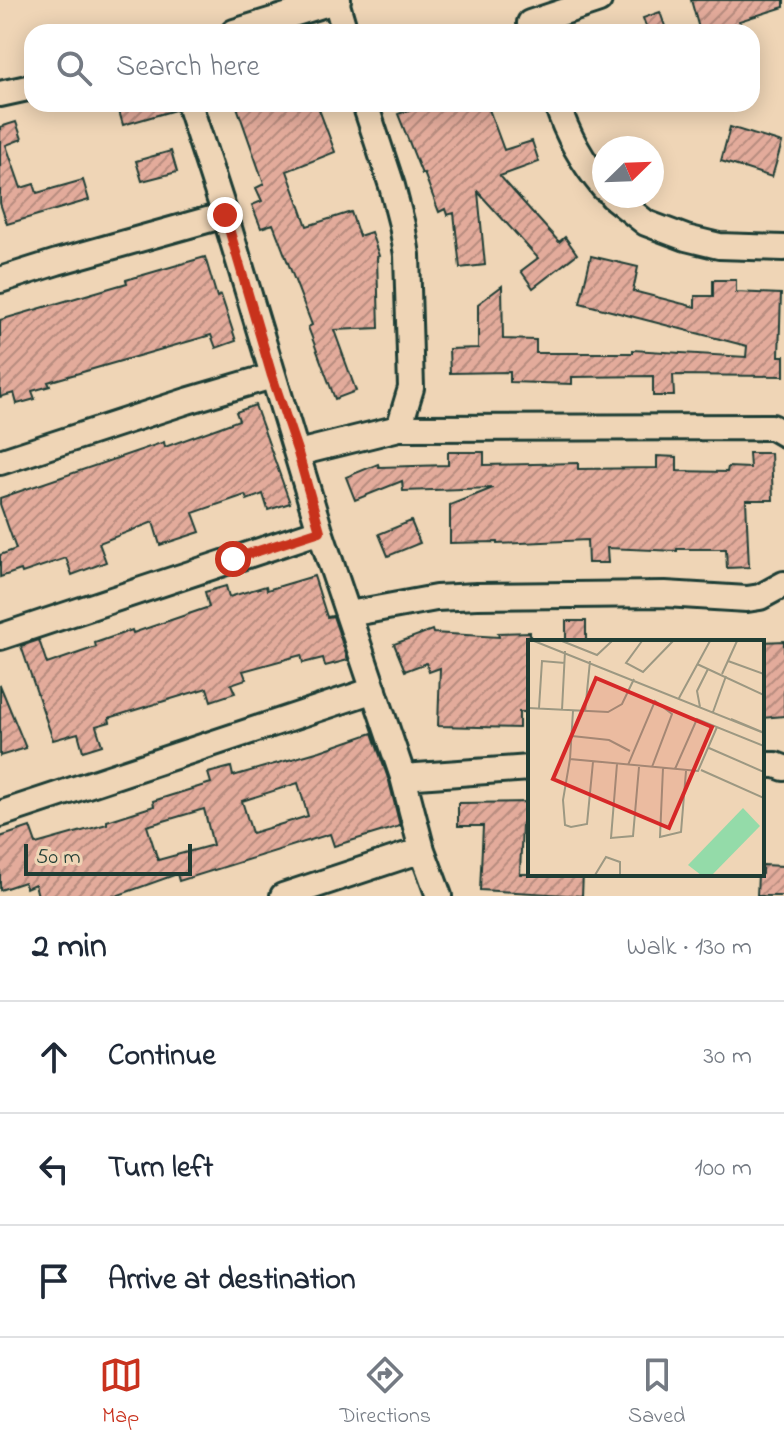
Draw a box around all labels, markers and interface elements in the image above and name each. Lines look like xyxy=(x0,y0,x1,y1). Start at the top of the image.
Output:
search box xyxy=(24,24,760,112)
icon: search xyxy=(52,46,96,90)
text: Search here xyxy=(116,46,260,90)
north arrow xyxy=(592,136,664,208)
route end xyxy=(207,197,243,233)
route start xyxy=(215,541,251,577)
inset map xyxy=(528,640,764,876)
scale bar xyxy=(24,840,192,876)
text: 50 m xyxy=(36,842,81,874)
text: 2 min xyxy=(32,923,107,973)
text: Walk · 130 m xyxy=(627,929,752,967)
icon: ahead xyxy=(32,1035,76,1079)
text: Continue xyxy=(108,1035,216,1079)
text: 30 m xyxy=(703,1038,752,1076)
icon: left xyxy=(32,1147,76,1191)
text: Turn left xyxy=(108,1147,213,1191)
text: 100 m xyxy=(695,1150,752,1188)
icon: arrive xyxy=(32,1259,76,1303)
text: Arrive at destination xyxy=(108,1259,356,1303)
tab: Map xyxy=(99,1353,143,1433)
tab: Directions xyxy=(340,1353,431,1433)
tab: Saved xyxy=(628,1353,685,1433)

